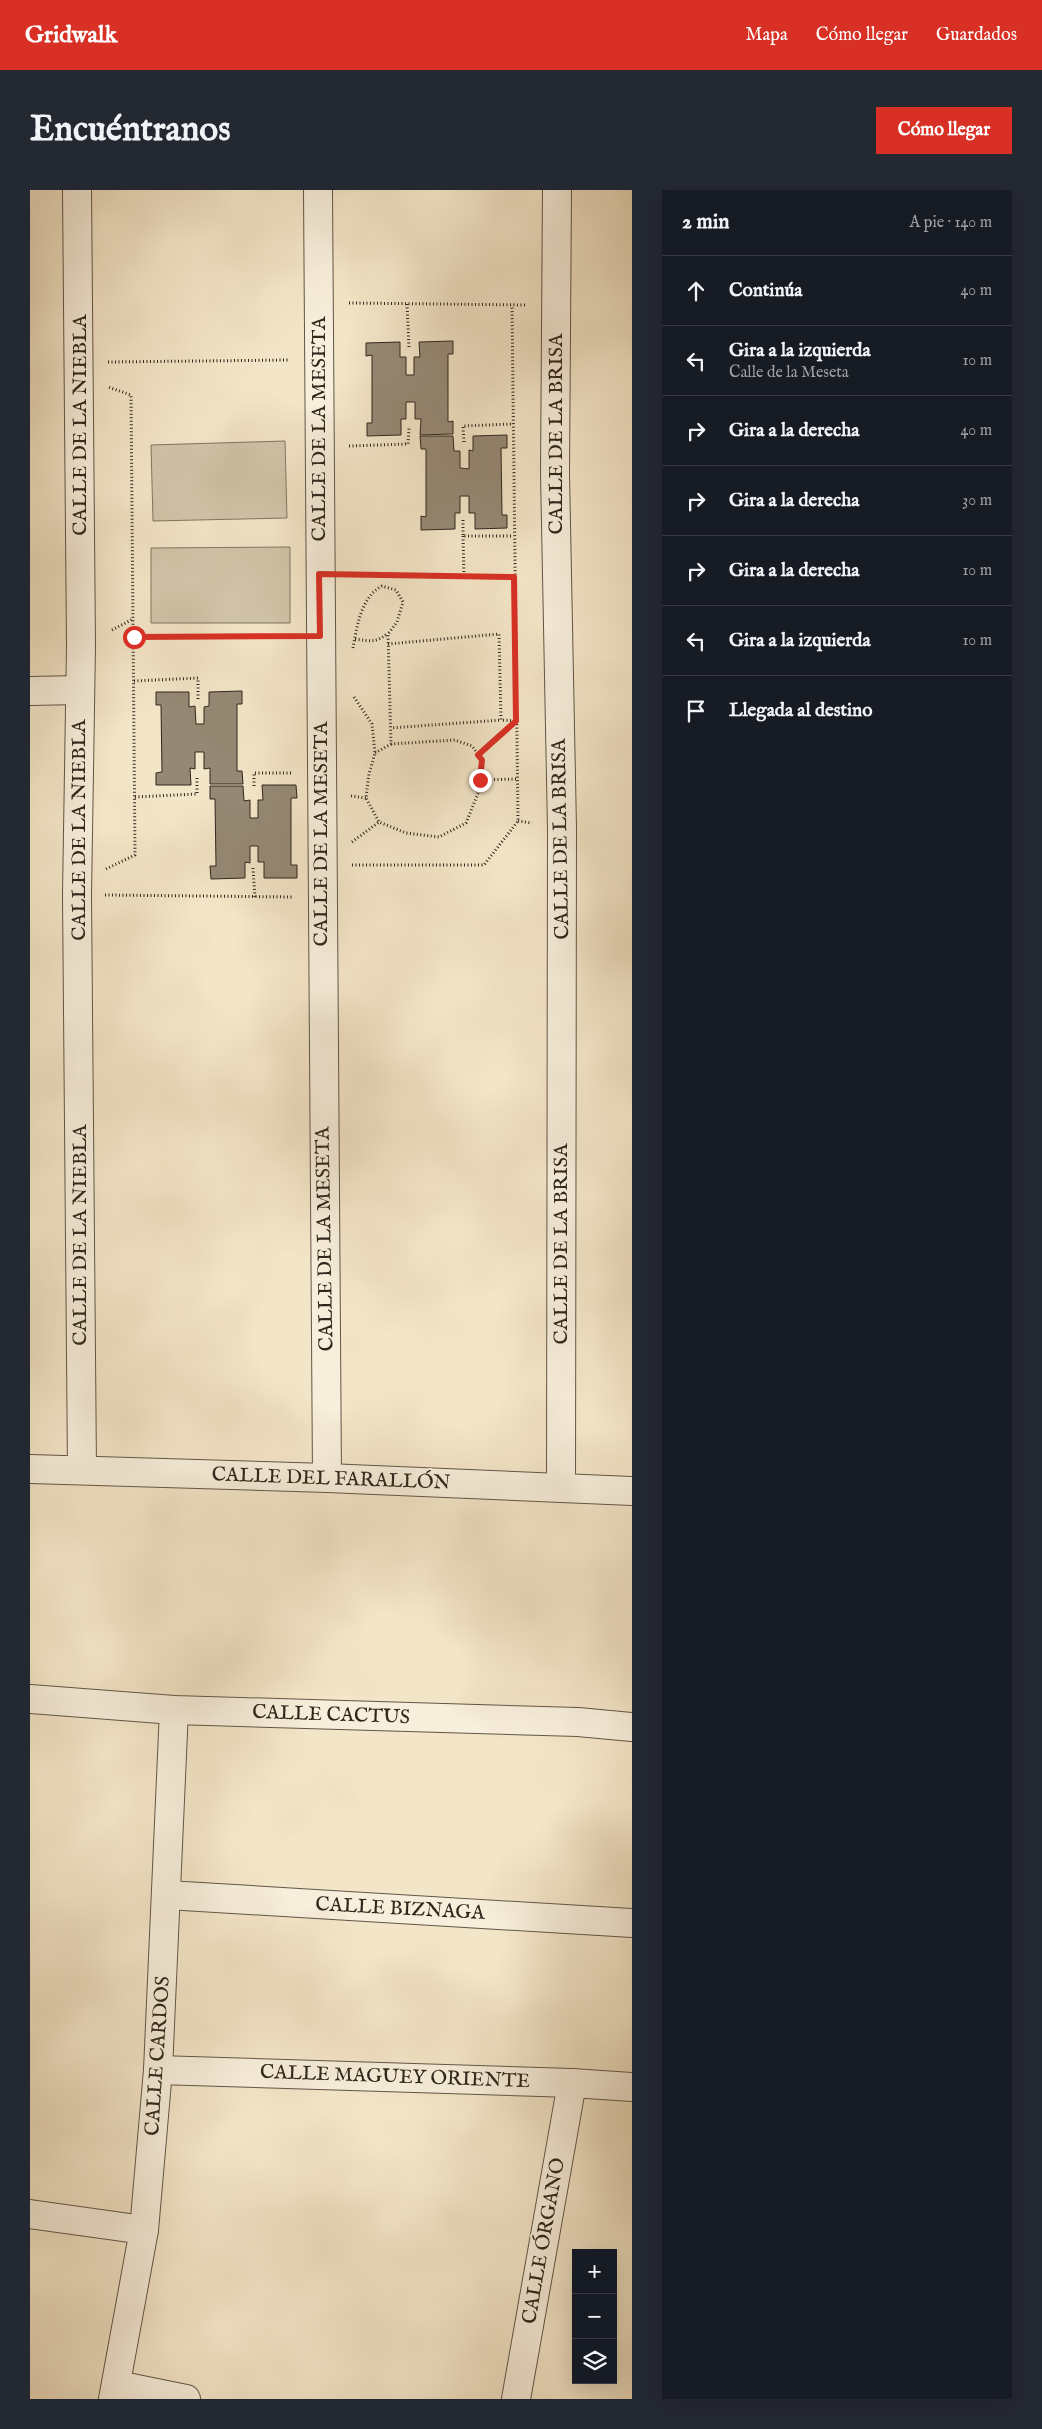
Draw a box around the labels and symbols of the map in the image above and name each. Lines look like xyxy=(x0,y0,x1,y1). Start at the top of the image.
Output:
street label: CALLE DE LA NIEBLA xyxy=(68,314,93,536)
street label: CALLE DE LA MESETA xyxy=(307,316,332,541)
street label: CALLE DE LA BRISA xyxy=(544,333,569,535)
route start xyxy=(123,626,146,649)
street label: CALLE DE LA NIEBLA xyxy=(67,719,92,941)
street label: CALLE DE LA MESETA xyxy=(309,721,334,946)
street label: CALLE DE LA BRISA xyxy=(547,738,575,940)
route end xyxy=(469,769,492,792)
street label: CALLE DE LA NIEBLA xyxy=(68,1124,93,1346)
street label: CALLE DE LA MESETA xyxy=(311,1126,339,1352)
street label: CALLE DE LA BRISA xyxy=(549,1143,574,1345)
street label: CALLE DEL FARALLÓN xyxy=(211,1462,451,1496)
street label: CALLE CACTUS xyxy=(252,1700,410,1730)
street label: CALLE BIZNAGA xyxy=(315,1892,486,1926)
street label: CALLE CARDOS xyxy=(140,1975,176,2137)
street label: CALLE MAGUEY ORIENTE xyxy=(259,2060,531,2094)
street label: CALLE ÓRGANO xyxy=(517,2156,571,2326)

